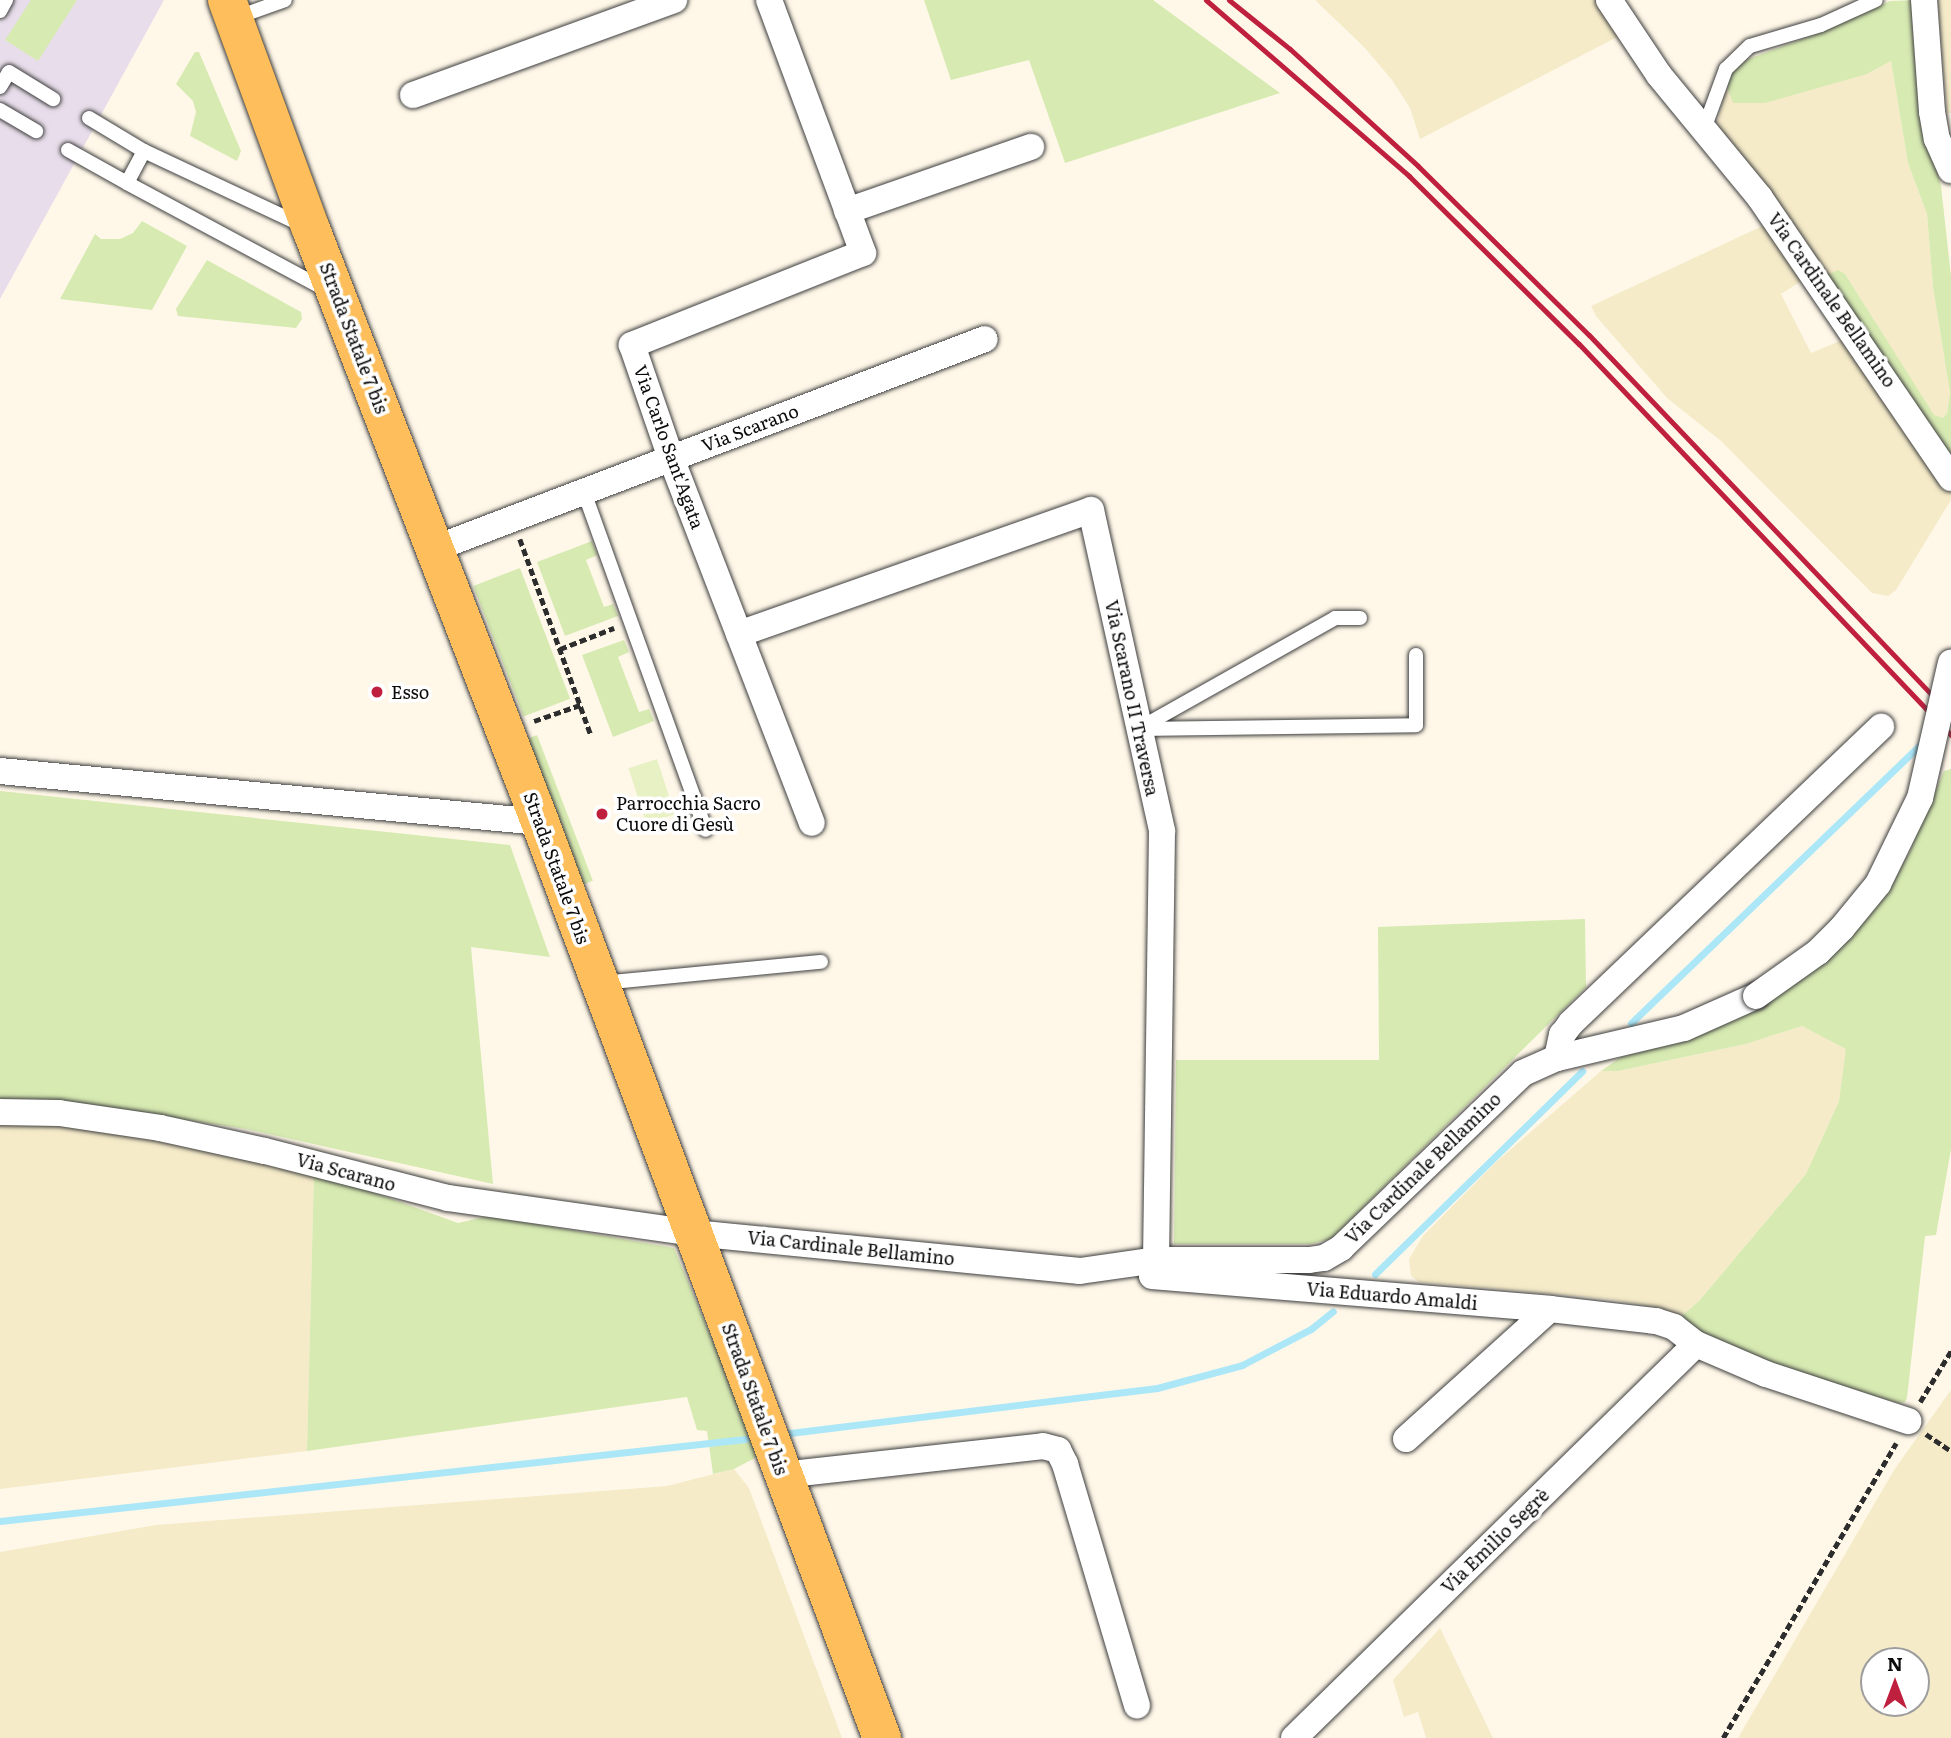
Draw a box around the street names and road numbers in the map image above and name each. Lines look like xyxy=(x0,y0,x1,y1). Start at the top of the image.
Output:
street label: Via Cardinale Bellamino xyxy=(1763,208,1901,392)
street label: Strada Statale 7 bis xyxy=(315,259,393,417)
street label: Via Carlo Sant'Agata xyxy=(629,362,709,532)
street label: Via Scarano xyxy=(699,400,801,456)
street label: Via Scarano II Traversa xyxy=(1101,598,1163,798)
street label: Strada Statale 7 bis xyxy=(519,789,595,947)
street label: Via Cardinale Bellamino xyxy=(1341,1088,1505,1248)
street label: Via Scarano xyxy=(294,1148,398,1196)
street label: Via Cardinale Bellamino xyxy=(746,1226,956,1270)
street label: Via Eduardo Amaldi xyxy=(1306,1278,1478,1314)
street label: Strada Statale 7 bis xyxy=(717,1320,793,1478)
street label: Via Emilio Segrè xyxy=(1437,1484,1553,1598)

